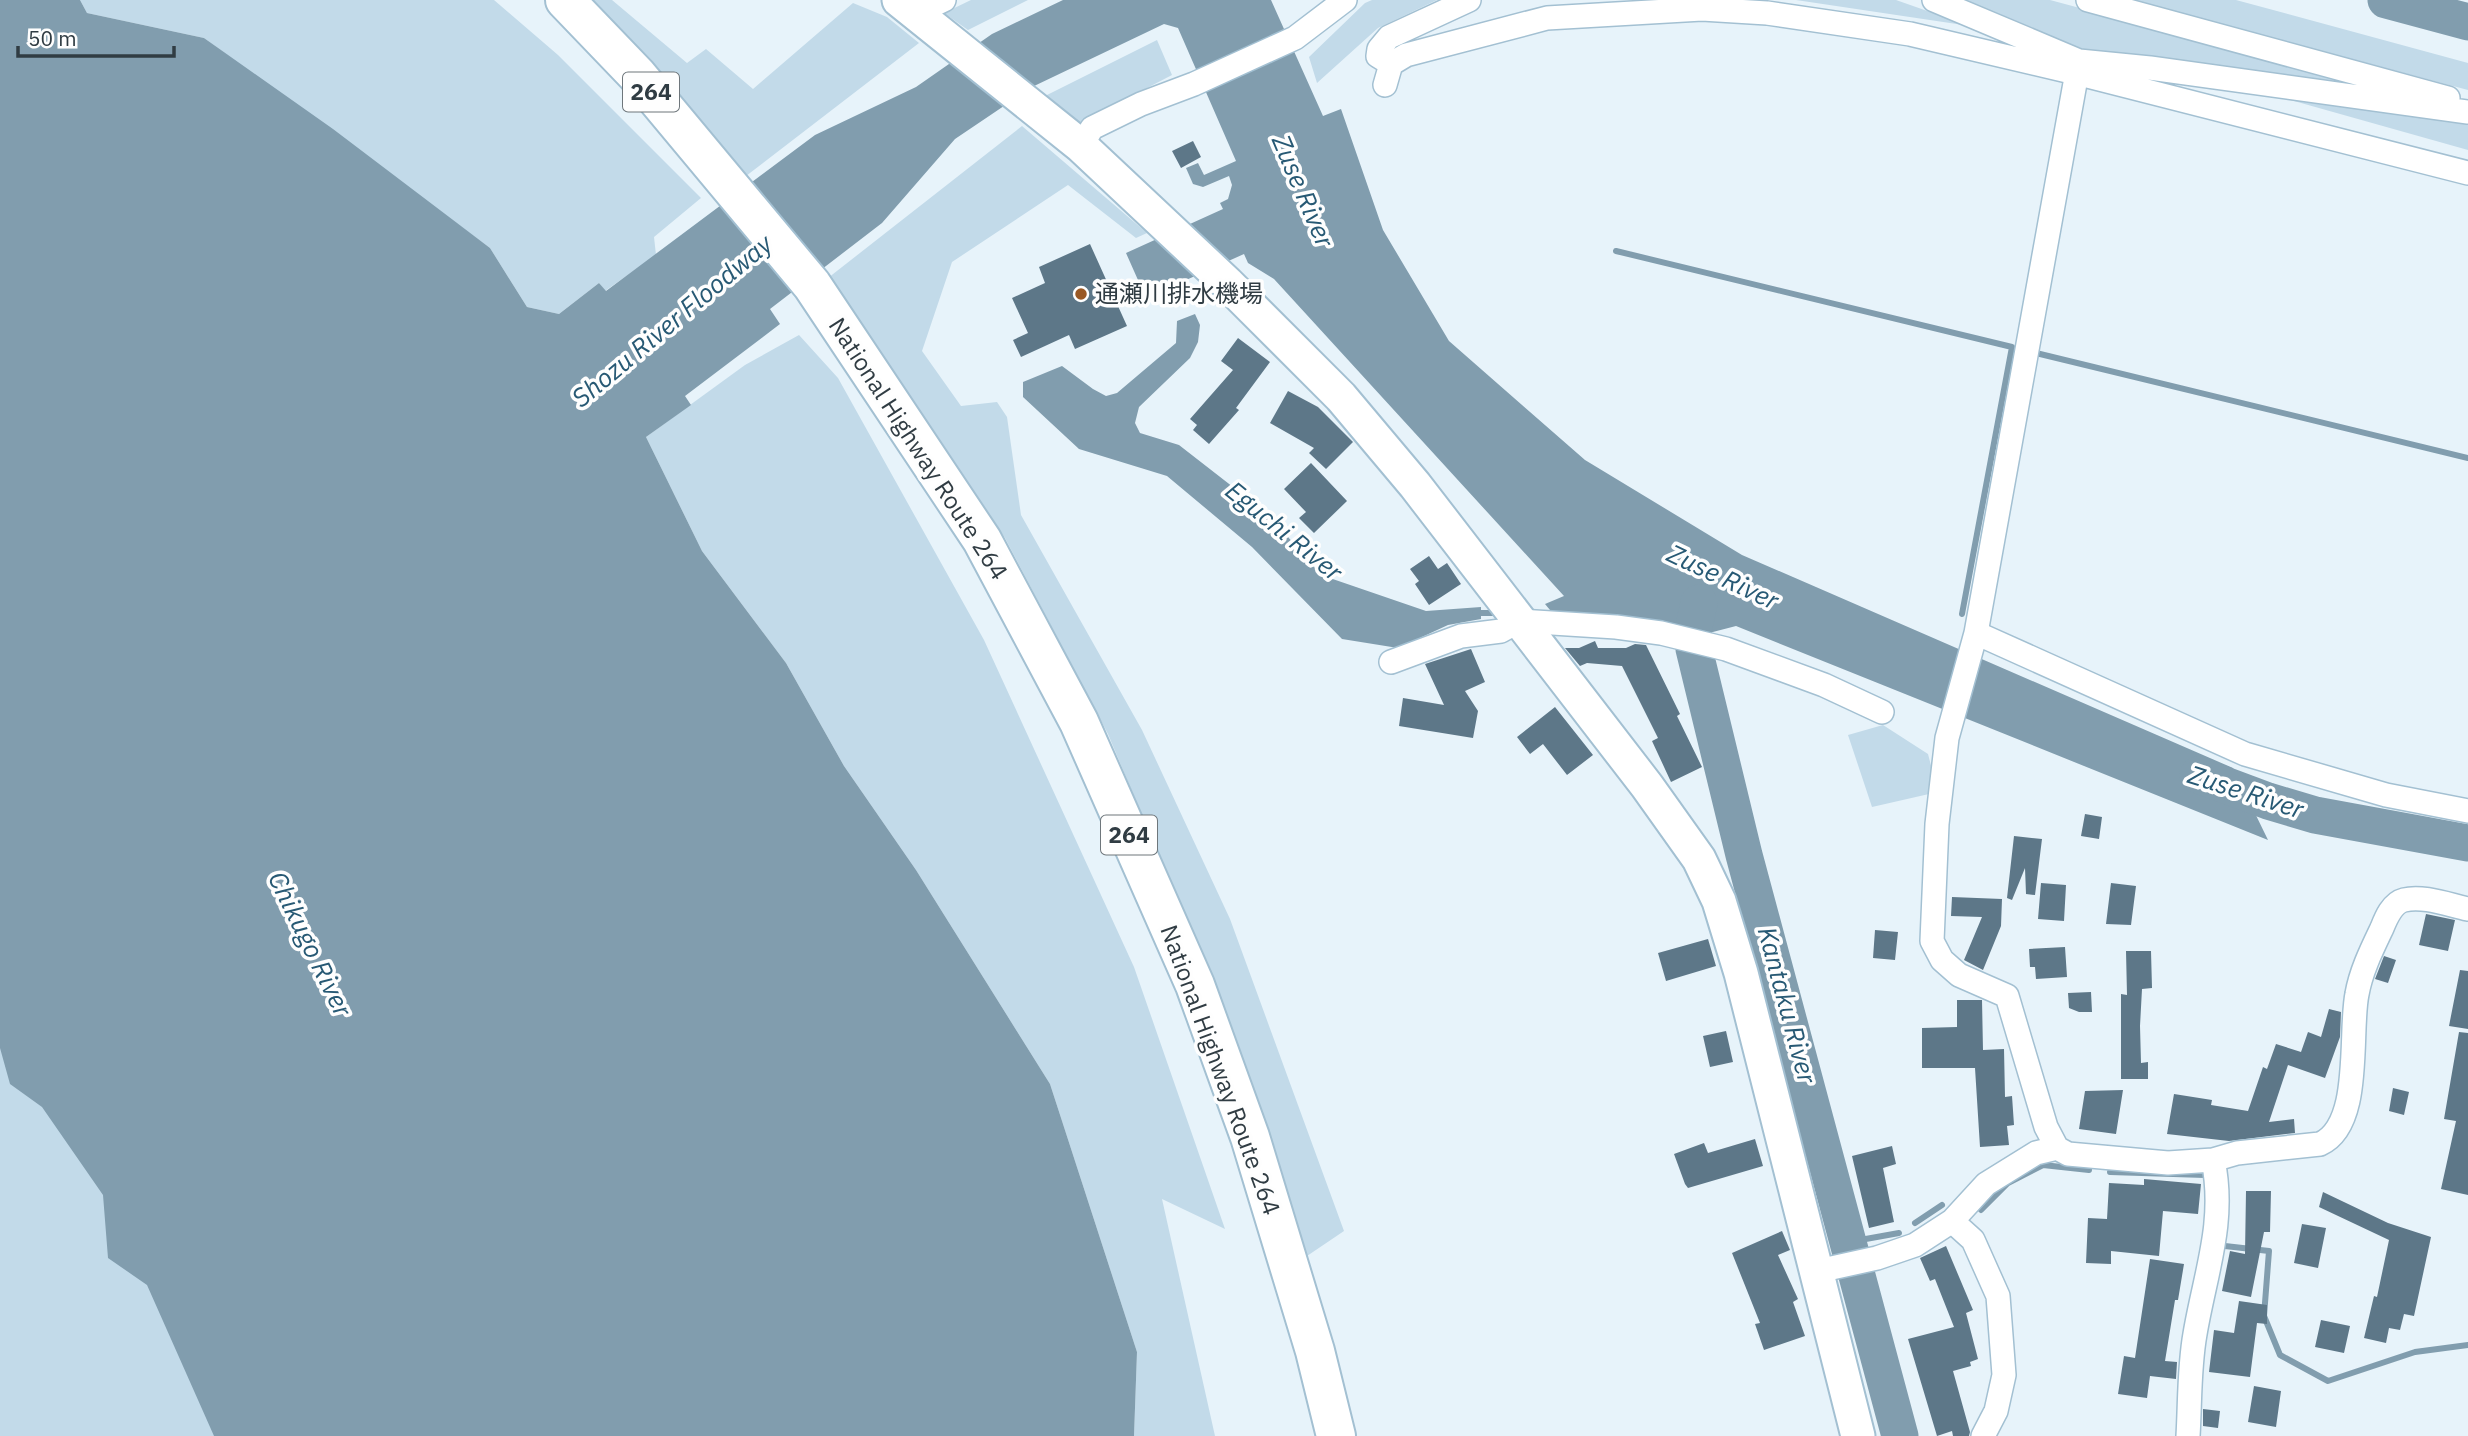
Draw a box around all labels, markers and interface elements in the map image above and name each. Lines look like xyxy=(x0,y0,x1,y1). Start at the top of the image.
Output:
scale bar xyxy=(18,14,173,58)
text: 50 m xyxy=(28,24,77,52)
road number: 264 xyxy=(623,72,679,111)
water label: Zuse River xyxy=(1265,128,1343,253)
water label: Shozu River Floodway xyxy=(564,225,780,414)
place label: 通瀬川排水機場 xyxy=(1095,277,1263,309)
marker: 通瀬川排水機場 xyxy=(1073,286,1089,302)
street label: National Highway Route 264 xyxy=(822,311,1016,586)
water label: Eguchi River xyxy=(1219,473,1351,589)
water label: Zuse River xyxy=(1661,535,1786,617)
water label: Zuse River xyxy=(2183,756,2310,826)
road number: 264 xyxy=(1101,816,1157,855)
water label: Chikugo River xyxy=(261,865,361,1023)
street label: National Highway Route 264 xyxy=(1154,920,1288,1219)
water label: Kantaku River xyxy=(1751,923,1826,1088)

